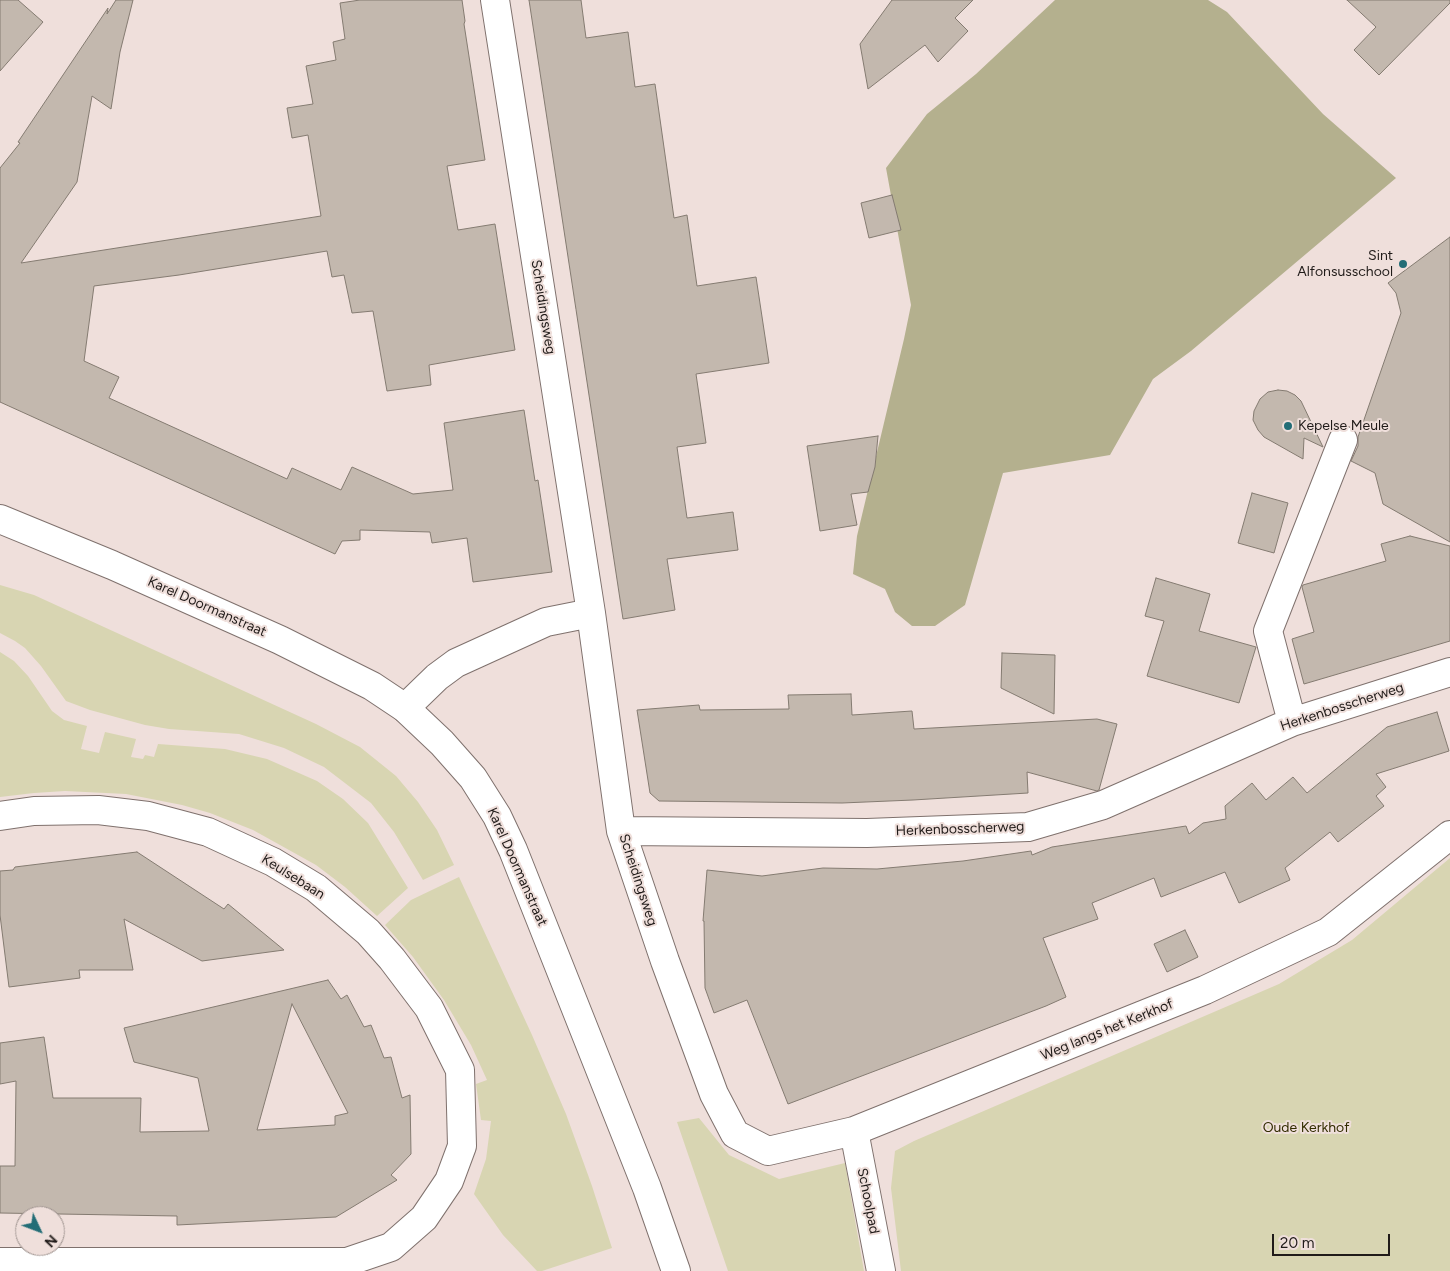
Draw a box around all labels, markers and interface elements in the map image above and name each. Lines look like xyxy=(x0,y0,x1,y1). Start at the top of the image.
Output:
place label: Sint Alfonsusschool xyxy=(1297,248,1393,280)
street label: Scheidingsweg xyxy=(527,258,559,356)
marker: Sint Alfonsusschool xyxy=(1397,258,1409,270)
place label: Kepelse Meule xyxy=(1298,418,1389,434)
marker: Kepelse Meule xyxy=(1282,420,1294,432)
street label: Karel Doormanstraat xyxy=(145,573,269,641)
street label: Herkenbosscherweg xyxy=(1278,679,1406,735)
street label: Karel Doormanstraat xyxy=(483,805,551,929)
street label: Herkenbosscherweg xyxy=(895,818,1025,840)
street label: Scheidingsweg xyxy=(615,832,661,928)
street label: Keulsebaan xyxy=(258,851,328,903)
street label: Weg langs het Kerkhof xyxy=(1038,996,1176,1064)
park label: Oude Kerkhof xyxy=(1263,1120,1349,1136)
street label: Schoolpad xyxy=(853,1167,883,1235)
north arrow xyxy=(15,1206,65,1256)
scale bar xyxy=(1275,1224,1392,1256)
text: N xyxy=(41,1231,61,1251)
text: 20 m xyxy=(1280,1234,1314,1252)

